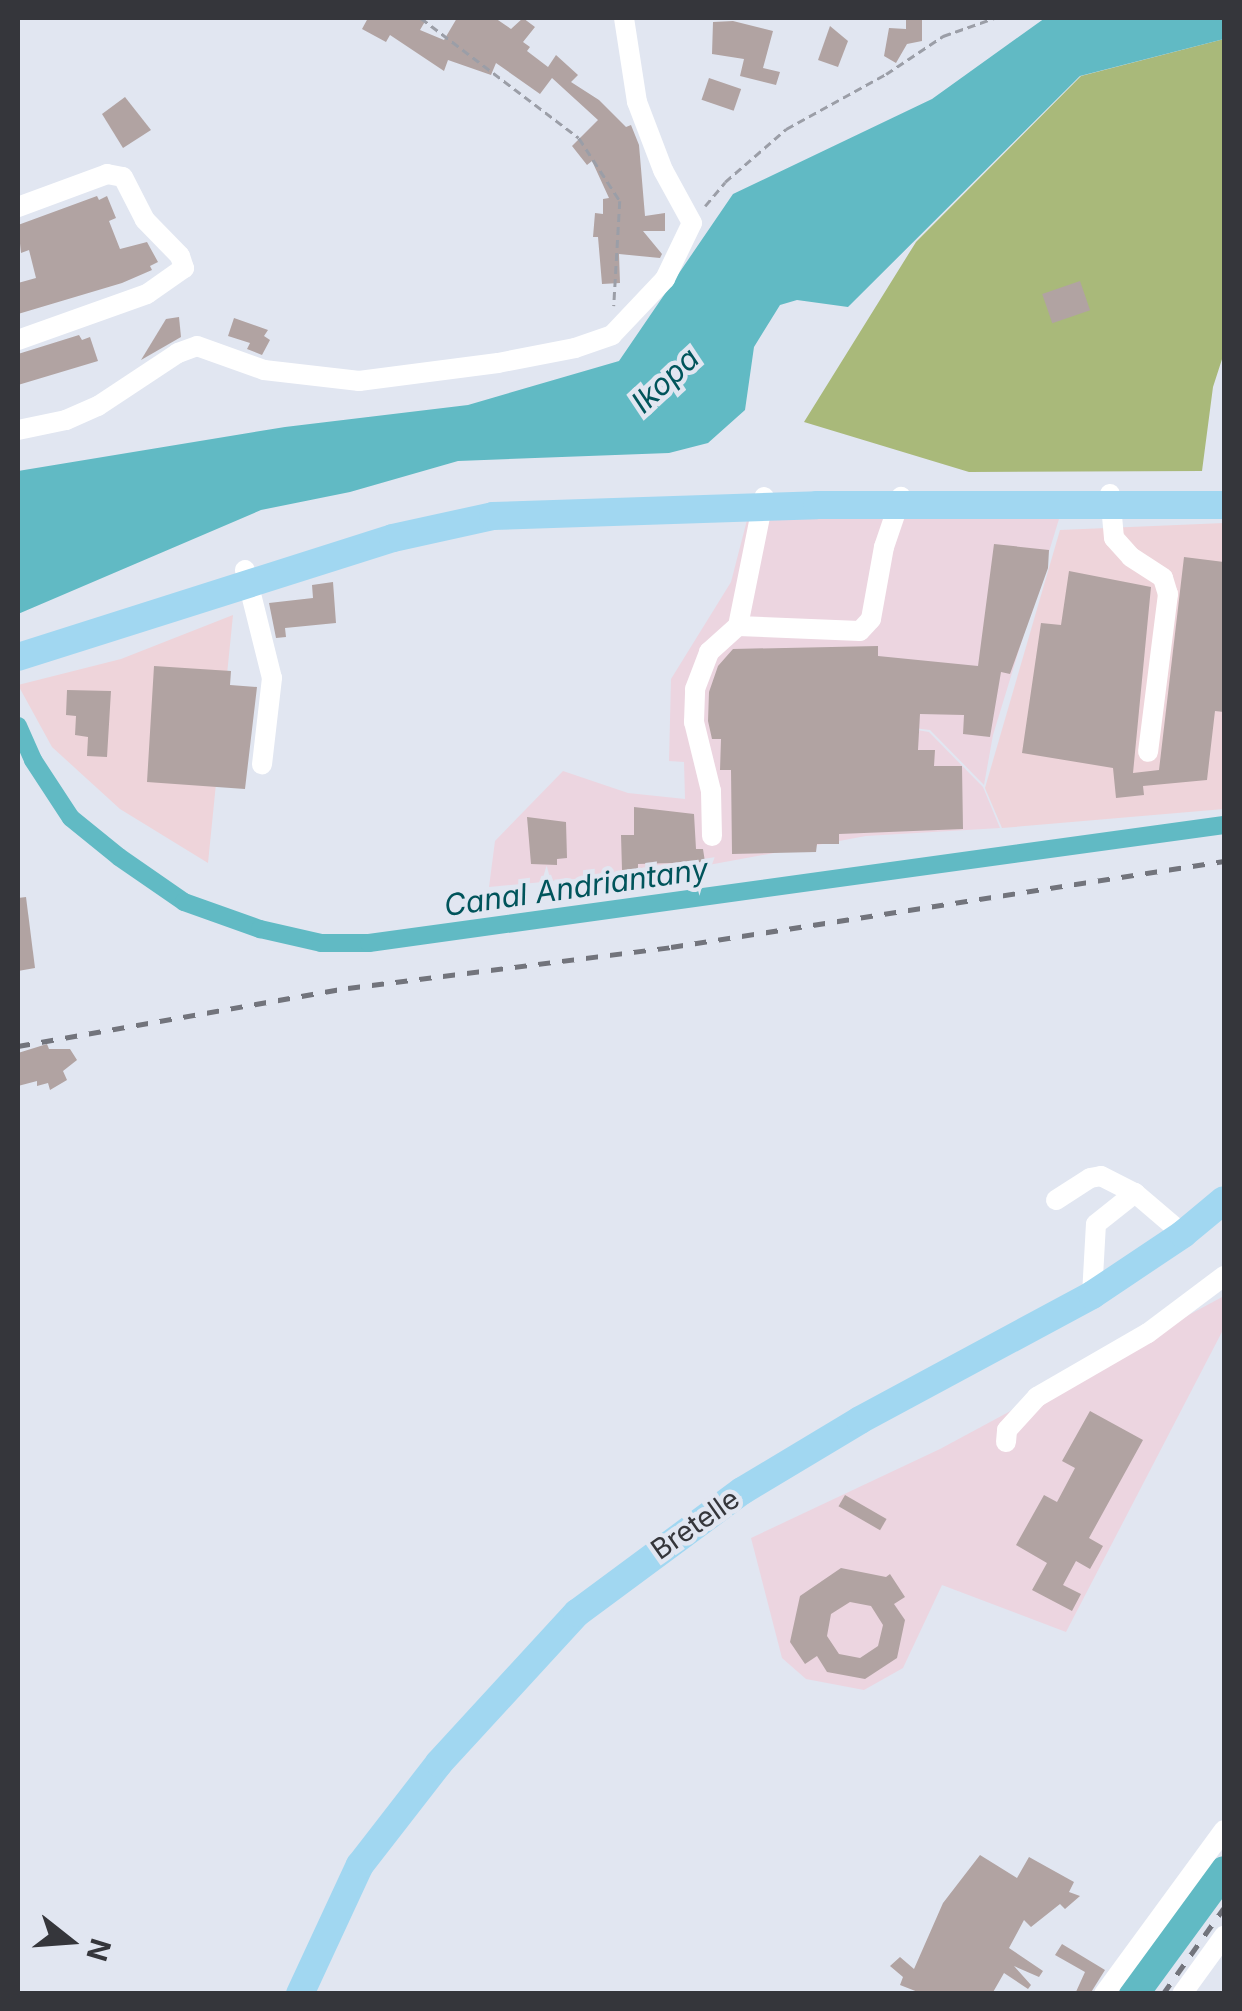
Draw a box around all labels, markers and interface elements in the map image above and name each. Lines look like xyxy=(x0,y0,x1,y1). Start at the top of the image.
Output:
water label: Ikopa xyxy=(624,340,706,420)
water label: Canal Andriantany xyxy=(442,851,710,923)
street label: Bretelle xyxy=(644,1482,746,1566)
north arrow xyxy=(20,1891,120,1991)
text: N xyxy=(79,1935,118,1965)

